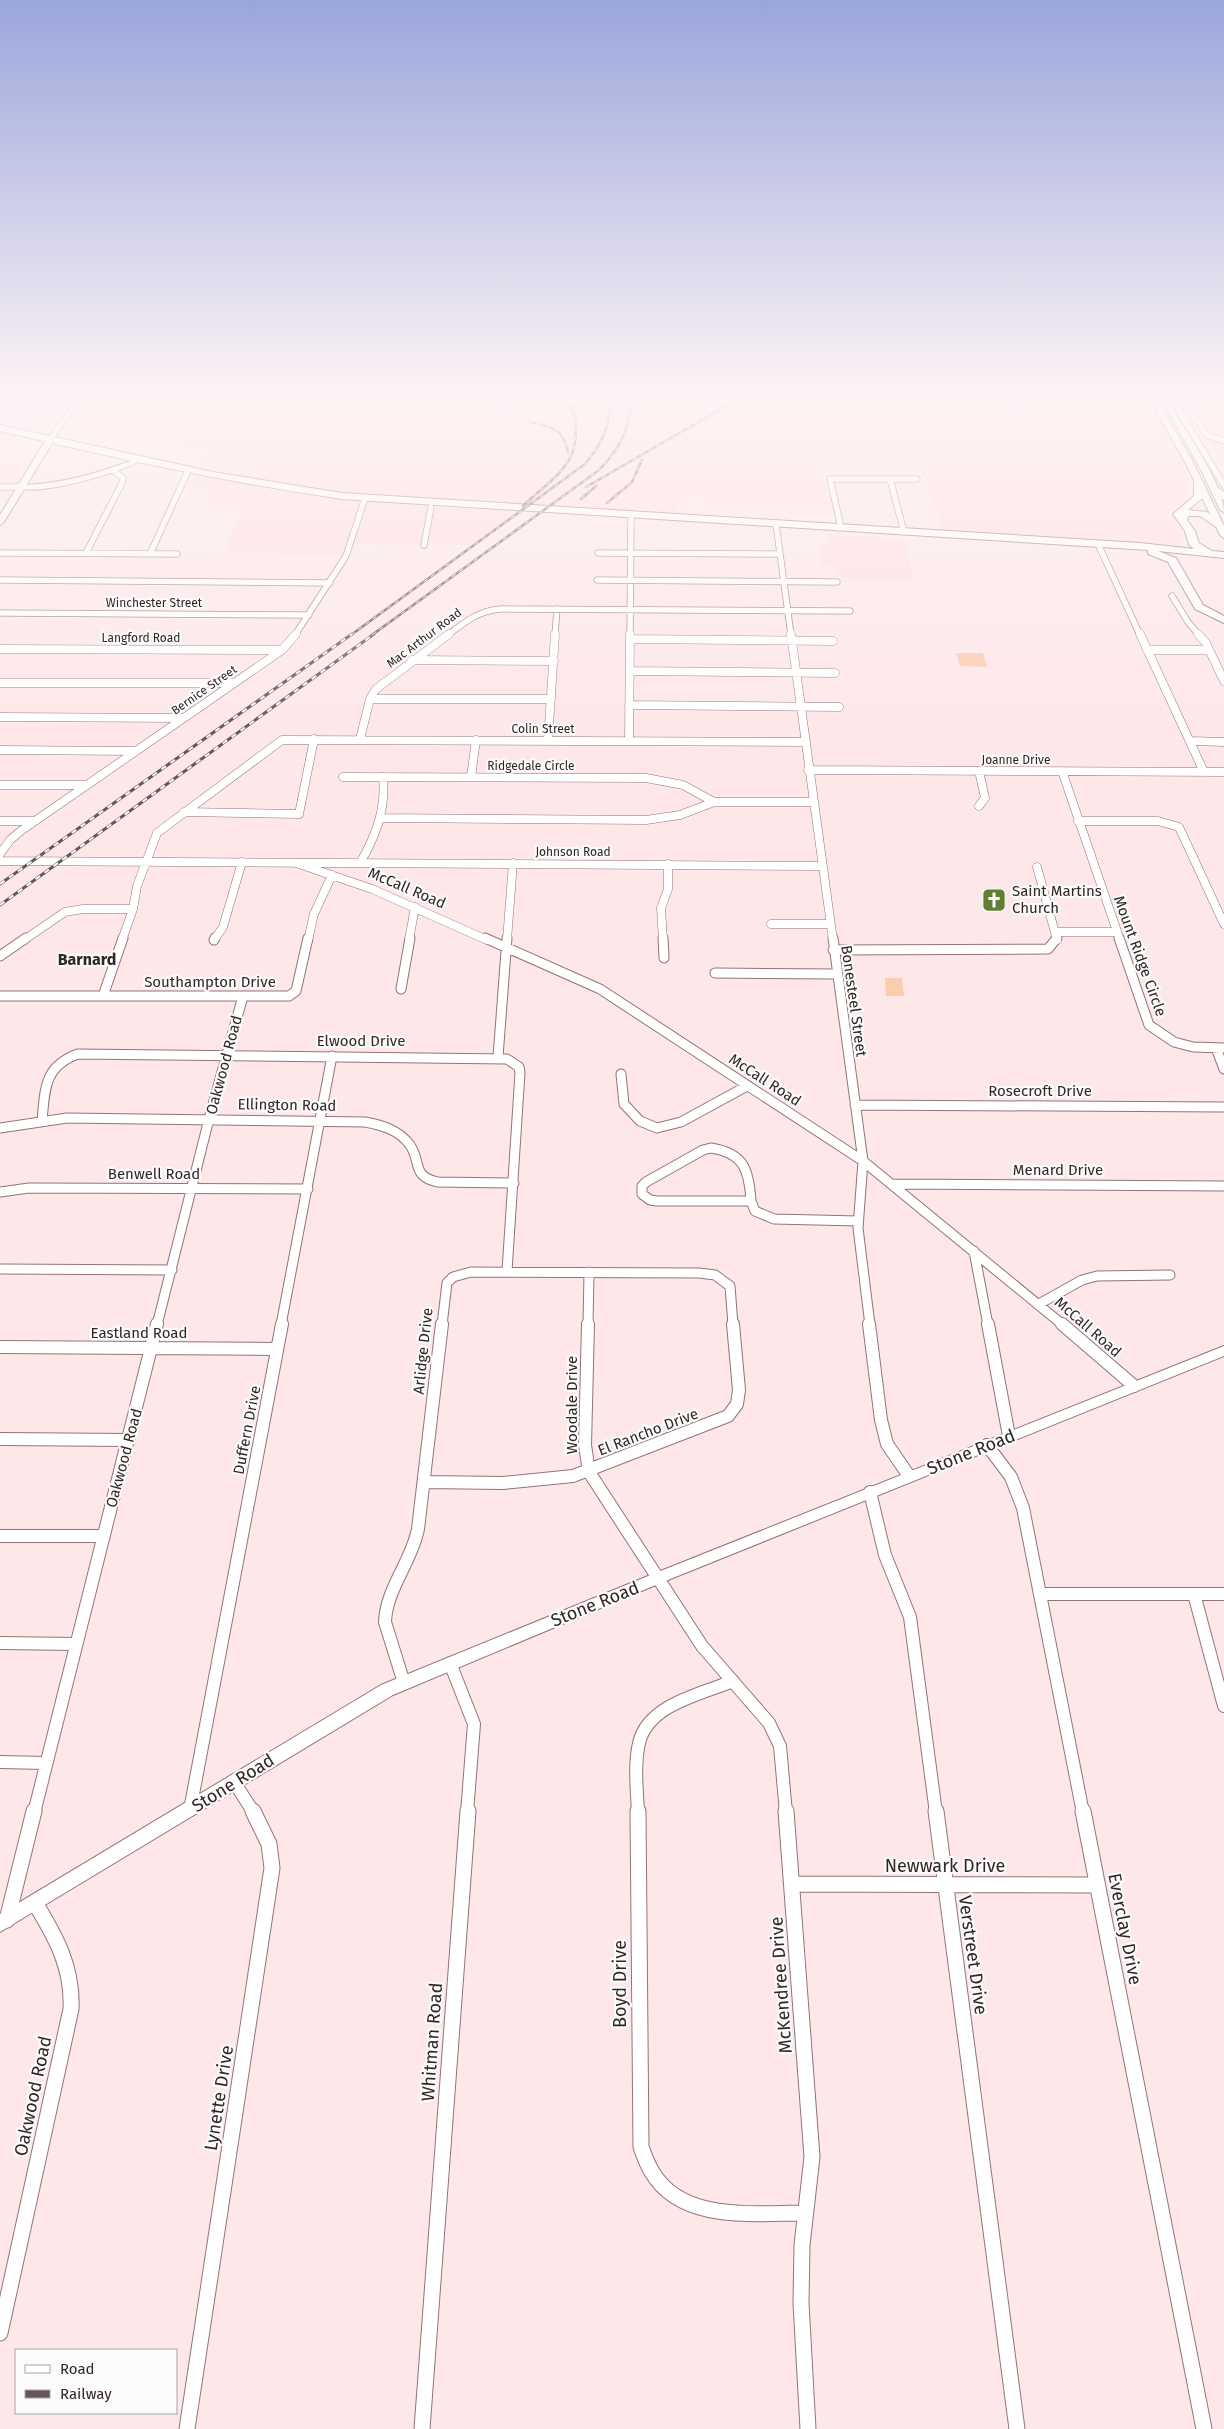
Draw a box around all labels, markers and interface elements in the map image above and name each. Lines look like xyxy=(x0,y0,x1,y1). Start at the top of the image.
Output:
street label: Winchester Street xyxy=(106,596,203,610)
street label: Mac Arthur Road xyxy=(384,605,464,671)
street label: Langford Road xyxy=(102,631,180,645)
street label: Bernice Street xyxy=(169,662,240,718)
street label: Colin Street xyxy=(511,722,575,736)
street label: Joanne Drive xyxy=(981,753,1051,767)
street label: Ridgedale Circle xyxy=(487,759,575,773)
street label: Johnson Road xyxy=(535,845,611,859)
street label: McCall Road xyxy=(366,864,448,912)
place label: Saint Martins Church xyxy=(1012,882,1102,917)
church icon: Saint Martins Church xyxy=(981,887,1007,913)
street label: Mount Ridge Circle xyxy=(1110,893,1170,1019)
street label: Bonesteel Street xyxy=(837,944,871,1059)
district label: Barnard xyxy=(58,950,116,969)
street label: Southampton Drive xyxy=(144,973,276,991)
street label: Oakwood Road xyxy=(202,1013,246,1117)
street label: Elwood Drive xyxy=(317,1032,405,1050)
street label: McCall Road xyxy=(726,1050,804,1110)
street label: Rosecroft Drive xyxy=(988,1082,1092,1100)
street label: Ellington Road xyxy=(237,1095,337,1115)
street label: Menard Drive xyxy=(1013,1161,1103,1179)
street label: Benwell Road xyxy=(108,1165,200,1183)
street label: McCall Road xyxy=(1051,1293,1125,1361)
street label: Arlidge Drive xyxy=(410,1307,436,1395)
street label: Eastland Road xyxy=(91,1324,187,1342)
street label: Woodale Drive xyxy=(563,1356,581,1454)
street label: Duffern Drive xyxy=(230,1384,264,1476)
street label: El Rancho Drive xyxy=(595,1405,701,1459)
street label: Oakwood Road xyxy=(102,1406,146,1510)
street label: Stone Road xyxy=(924,1424,1018,1480)
street label: Stone Road xyxy=(548,1576,642,1632)
street label: Stone Road xyxy=(188,1749,278,1817)
street label: Newwark Drive xyxy=(885,1855,1005,1877)
street label: Everclay Drive xyxy=(1103,1871,1147,1987)
street label: Verstreet Drive xyxy=(954,1894,992,2016)
street label: McKendree Drive xyxy=(765,1916,797,2054)
street label: Boyd Drive xyxy=(609,1940,631,2028)
street label: Whitman Road xyxy=(417,1982,447,2102)
street label: Oakwood Road xyxy=(10,2034,56,2158)
street label: Lynette Drive xyxy=(200,2044,238,2152)
legend xyxy=(15,2349,178,2414)
text: Road xyxy=(60,2360,95,2378)
text: Railway xyxy=(60,2385,112,2403)

